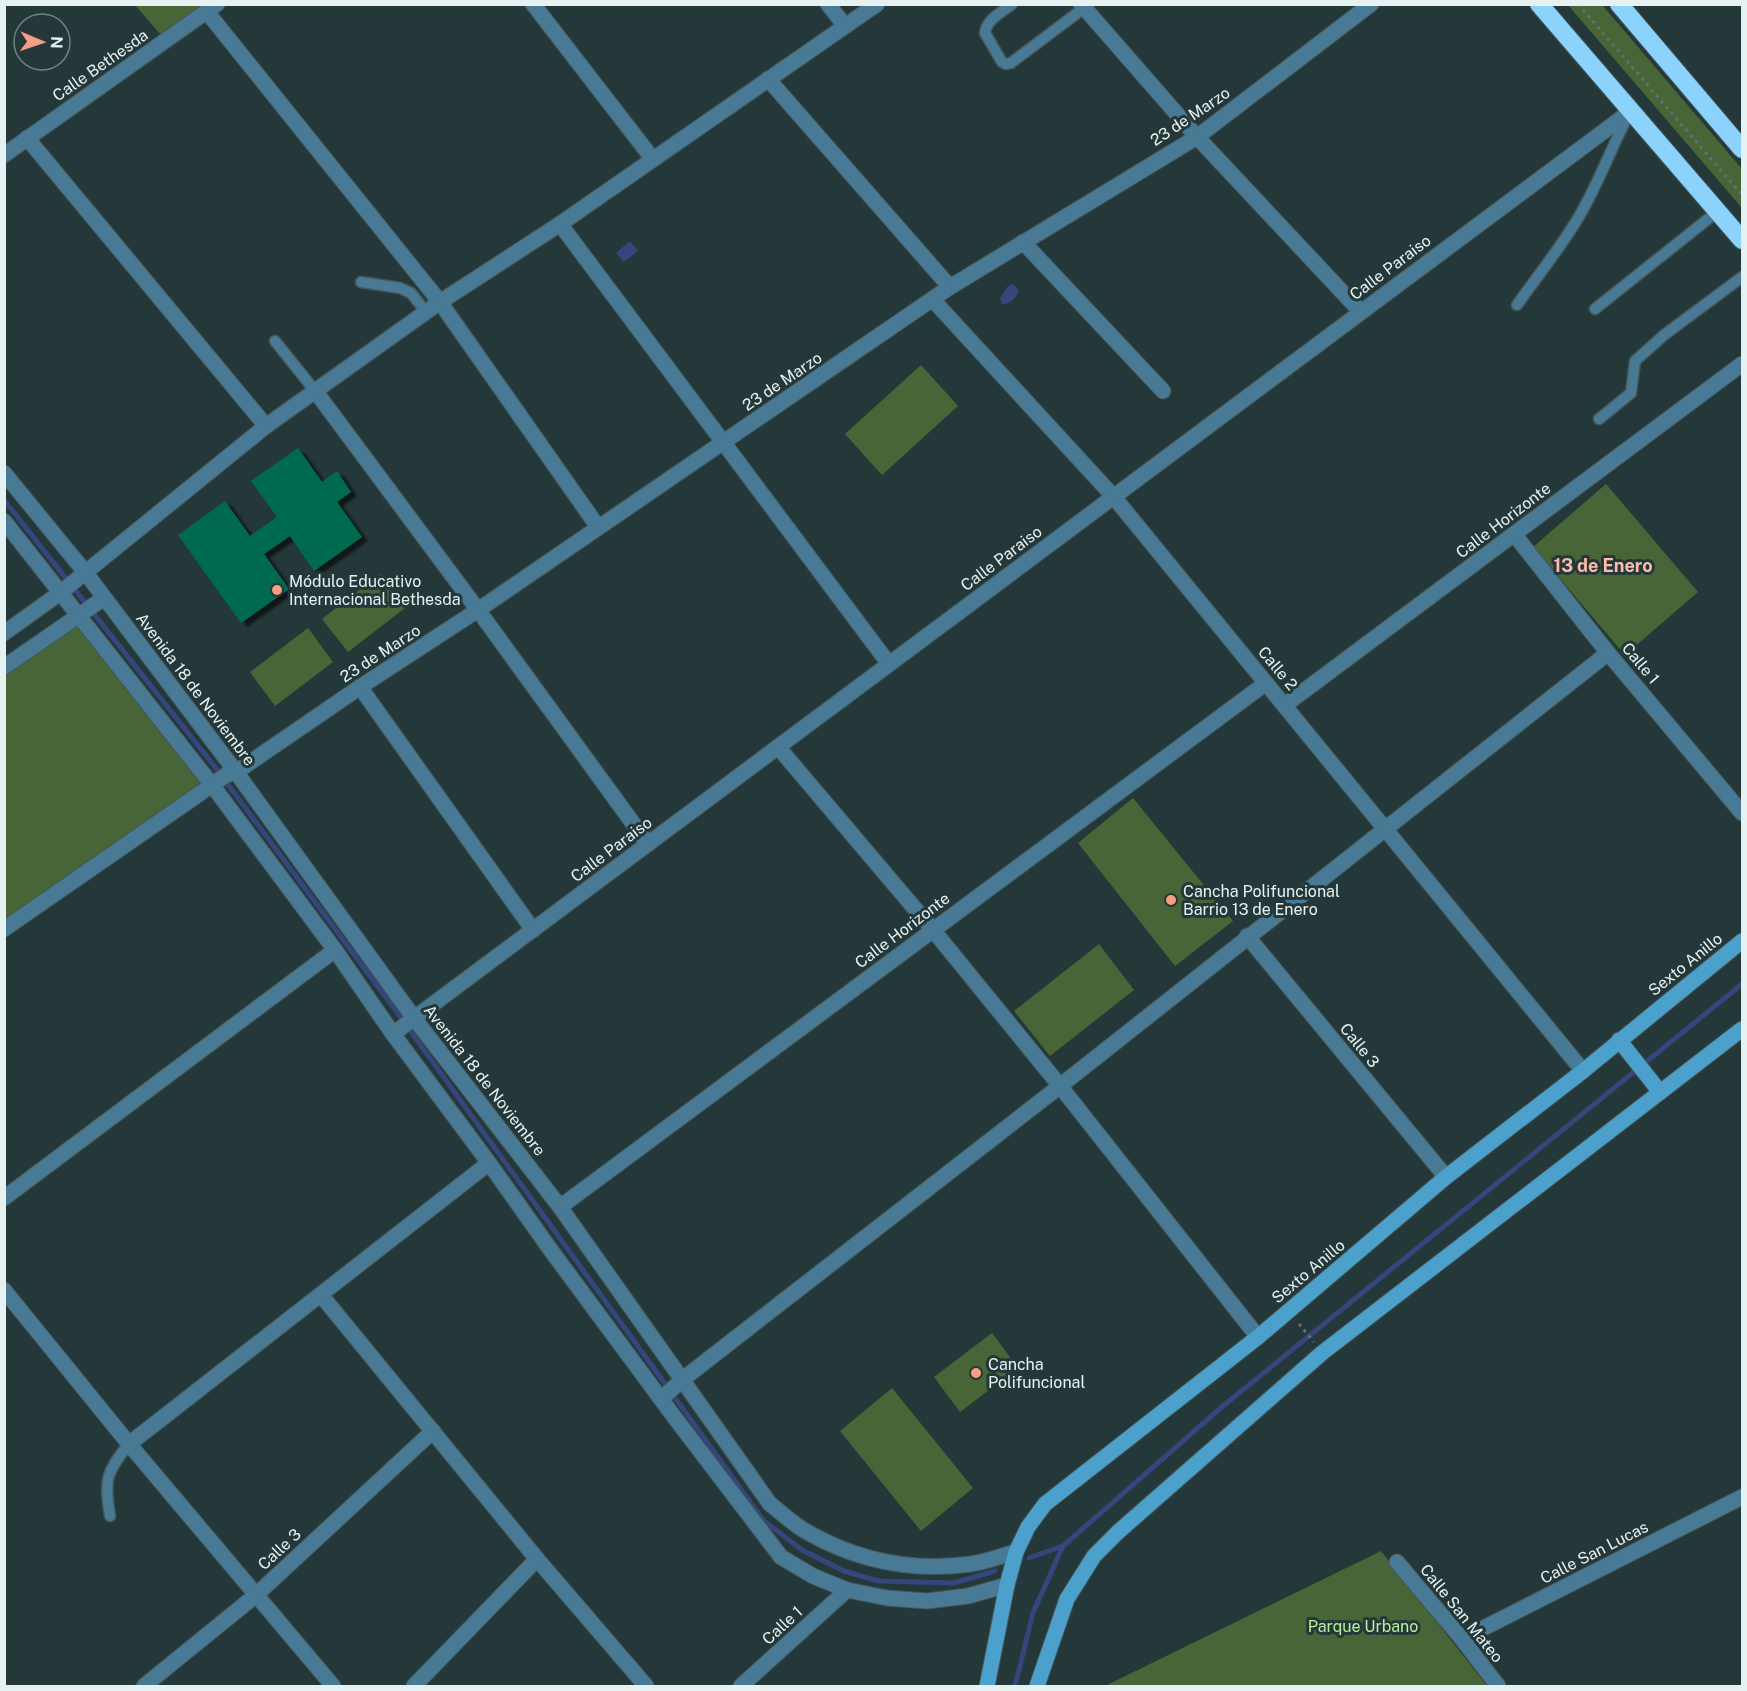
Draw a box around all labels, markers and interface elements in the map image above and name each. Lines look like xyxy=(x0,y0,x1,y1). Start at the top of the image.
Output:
north arrow xyxy=(12,12,72,72)
street label: Calle Bethesda xyxy=(49,25,152,105)
text: N xyxy=(47,36,66,49)
street label: 23 de Marzo xyxy=(1147,83,1234,150)
street label: Calle Paraiso xyxy=(1346,231,1435,304)
street label: 23 de Marzo xyxy=(739,348,826,415)
street label: Calle Horizonte xyxy=(1452,479,1554,562)
street label: Calle Paraiso xyxy=(957,522,1046,595)
district label: 13 de Enero xyxy=(1553,555,1653,576)
place label: Módulo Educativo Internacional Bethesda xyxy=(289,572,461,609)
marker: Módulo Educativo Internacional Bethesda xyxy=(270,583,284,597)
street label: Avenida 18 de Noviembre xyxy=(132,609,259,769)
street label: 23 de Marzo xyxy=(337,620,424,686)
street label: Calle 1 xyxy=(1618,639,1663,688)
street label: Calle 2 xyxy=(1254,643,1301,694)
street label: Calle Paraiso xyxy=(567,813,656,886)
place label: Cancha Polifuncional Barrio 13 de Enero xyxy=(1183,882,1340,919)
street label: Calle Horizonte xyxy=(851,889,953,972)
marker: Cancha Polifuncional Barrio 13 de Enero xyxy=(1164,893,1178,907)
street label: Sexto Anillo xyxy=(1645,929,1726,1000)
street label: Avenida 18 de Noviembre xyxy=(420,1001,549,1160)
street label: Calle 3 xyxy=(1336,1019,1383,1071)
street label: Sexto Anillo xyxy=(1268,1235,1349,1307)
place label: Cancha Polifuncional xyxy=(988,1355,1085,1392)
marker: Cancha Polifuncional xyxy=(969,1366,983,1380)
street label: Calle San Lucas xyxy=(1537,1517,1651,1588)
street label: Calle 3 xyxy=(254,1525,305,1574)
street label: Calle San Mateo xyxy=(1416,1560,1507,1666)
street label: Calle 1 xyxy=(758,1602,806,1649)
park label: Parque Urbano xyxy=(1308,1617,1418,1636)

